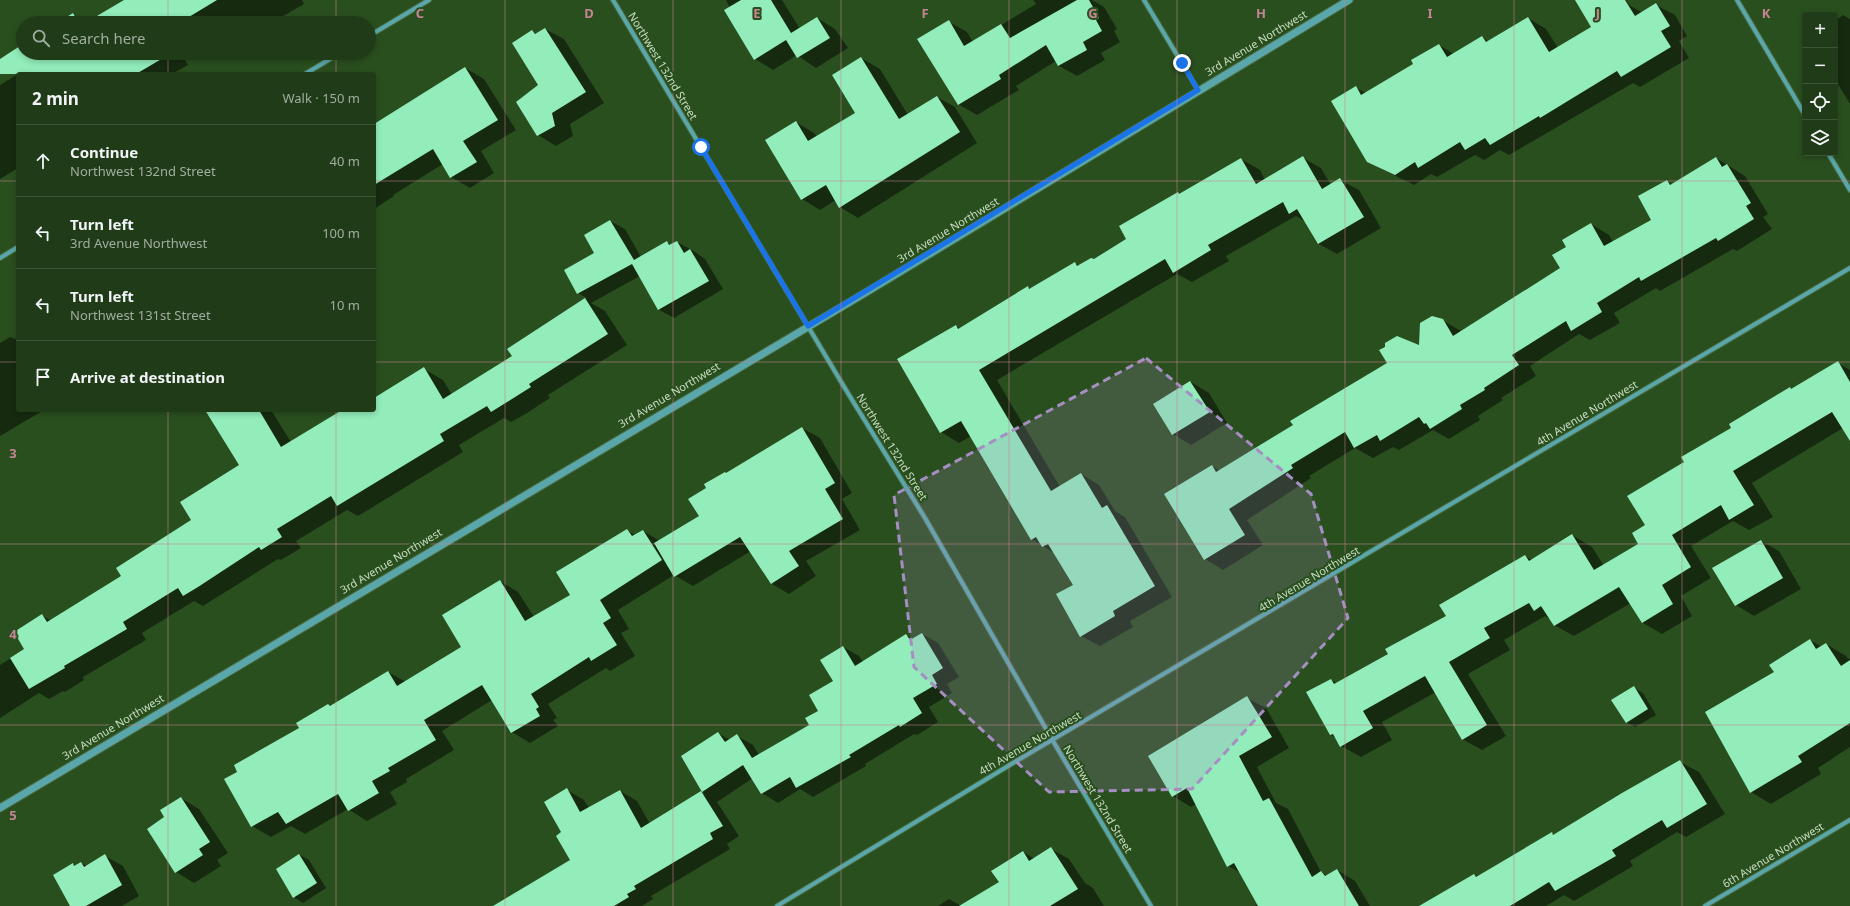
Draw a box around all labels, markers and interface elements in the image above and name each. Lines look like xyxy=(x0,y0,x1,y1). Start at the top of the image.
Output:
text: C xyxy=(416,4,424,22)
text: D xyxy=(584,4,594,22)
text: E xyxy=(753,4,761,22)
text: F xyxy=(921,4,929,22)
text: G xyxy=(1088,4,1098,22)
text: H xyxy=(1256,4,1266,22)
text: I xyxy=(1427,4,1433,22)
text: J xyxy=(1595,4,1600,22)
text: K xyxy=(1762,4,1771,22)
street label: 3rd Avenue Northwest xyxy=(1202,6,1309,79)
street label: Northwest 132nd Street xyxy=(625,9,702,122)
map controls xyxy=(1802,12,1838,156)
button: + xyxy=(1802,12,1838,48)
search box xyxy=(16,16,376,60)
icon: search xyxy=(30,27,52,49)
text: Search here xyxy=(62,28,145,48)
button: − xyxy=(1802,48,1838,84)
route end xyxy=(1173,54,1191,72)
button: locate xyxy=(1802,84,1838,120)
text: 2 min xyxy=(32,87,79,110)
text: Walk · 150 m xyxy=(282,89,360,107)
button: layers xyxy=(1802,120,1838,156)
route start xyxy=(692,138,710,156)
text: Continue xyxy=(70,142,138,162)
icon: ahead xyxy=(32,150,54,172)
text: 40 m xyxy=(330,152,360,170)
text: Northwest 132nd Street xyxy=(70,162,216,180)
street label: 3rd Avenue Northwest xyxy=(894,193,1001,266)
text: Turn left xyxy=(70,214,134,234)
icon: left xyxy=(32,222,54,244)
text: 100 m xyxy=(322,224,360,242)
text: 3rd Avenue Northwest xyxy=(70,234,207,252)
text: Turn left xyxy=(70,286,134,306)
icon: left xyxy=(32,294,54,316)
text: 10 m xyxy=(330,296,360,314)
text: Northwest 131st Street xyxy=(70,306,211,324)
street label: 3rd Avenue Northwest xyxy=(615,358,722,431)
icon: arrive xyxy=(32,366,54,388)
text: Arrive at destination xyxy=(70,367,225,387)
street label: 4th Avenue Northwest xyxy=(1533,376,1640,449)
street label: Northwest 132nd Street xyxy=(853,390,931,503)
text: 3 xyxy=(9,444,17,462)
street label: 3rd Avenue Northwest xyxy=(337,524,444,597)
street label: 4th Avenue Northwest xyxy=(1255,542,1362,615)
text: 4 xyxy=(9,625,17,643)
street label: 3rd Avenue Northwest xyxy=(59,690,166,763)
street label: 4th Avenue Northwest xyxy=(976,707,1084,778)
street label: Northwest 132nd Street xyxy=(1060,742,1137,855)
text: 5 xyxy=(9,806,17,824)
street label: 6th Avenue Northwest xyxy=(1719,818,1826,891)

